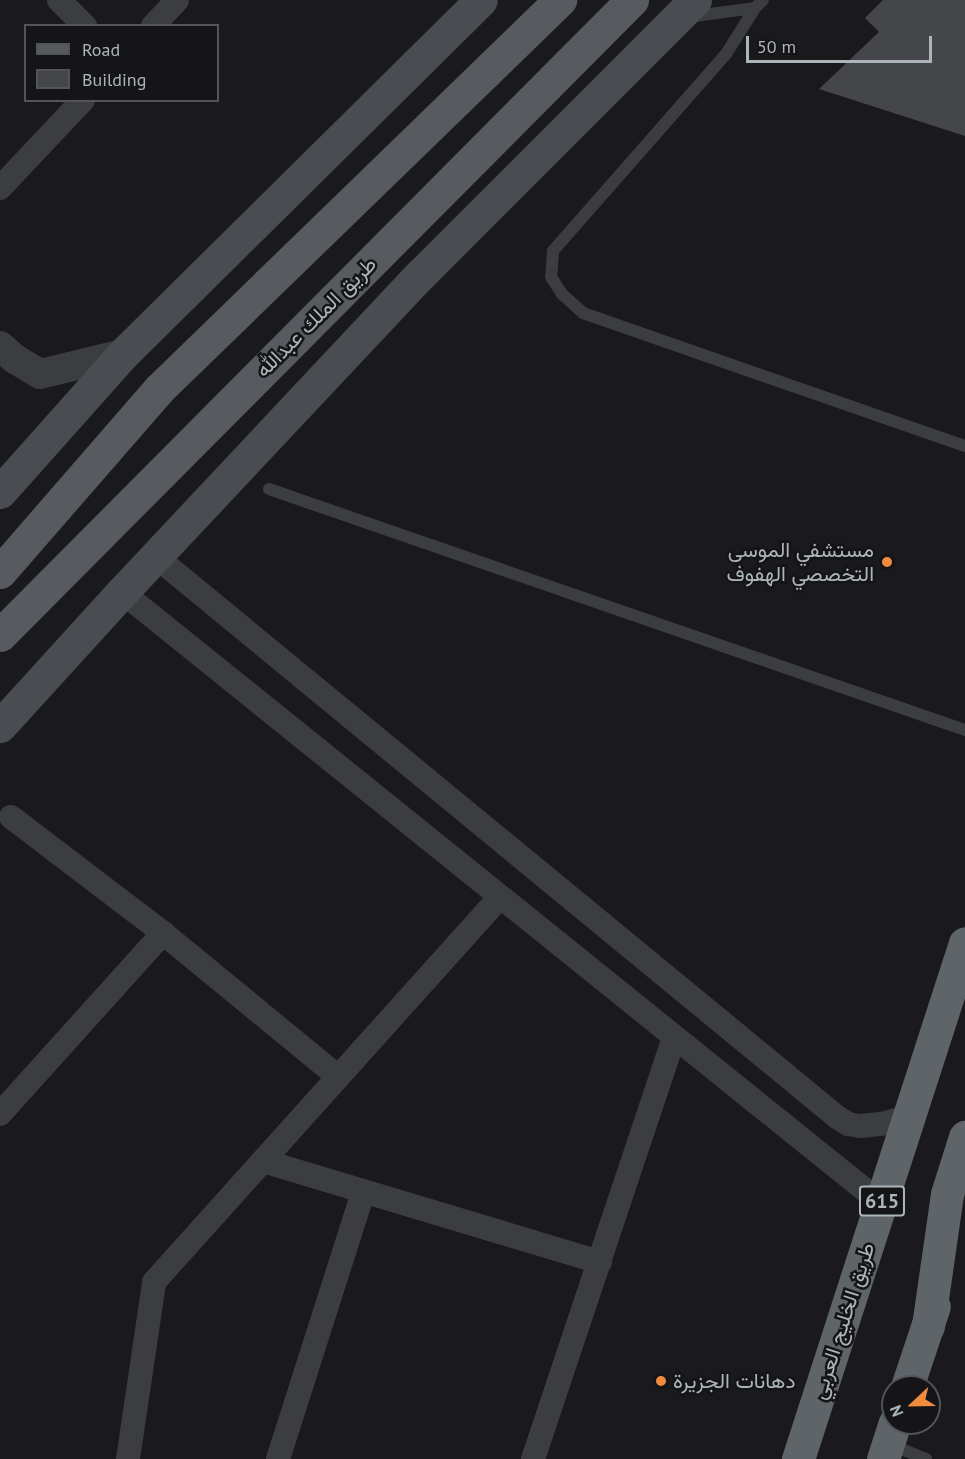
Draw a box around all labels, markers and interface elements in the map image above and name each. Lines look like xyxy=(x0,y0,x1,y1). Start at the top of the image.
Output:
legend xyxy=(24,24,219,102)
scale bar xyxy=(749,24,935,62)
text: 50 m xyxy=(757,35,796,58)
text: Road xyxy=(82,38,120,61)
text: Building xyxy=(82,68,146,91)
street label: طريق الملك عبدالله xyxy=(250,251,382,383)
place label: مستشفي الموسى التخصصي الهفوف xyxy=(727,537,874,587)
marker: مستشفي الموسى التخصصي الهفوف xyxy=(878,553,896,571)
road number: 615 xyxy=(858,1184,906,1218)
street label: طريق الخليج العربي xyxy=(806,1240,880,1402)
place label: دهانات الجزيرة xyxy=(673,1368,795,1394)
marker: دهانات الجزيرة xyxy=(654,1374,668,1388)
north arrow xyxy=(881,1375,941,1435)
text: N xyxy=(885,1402,907,1420)

